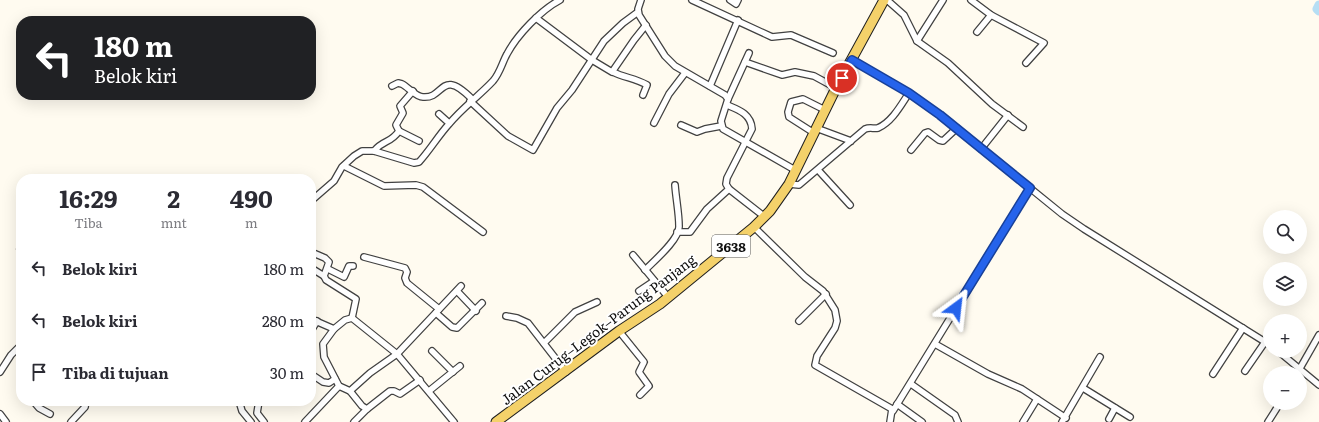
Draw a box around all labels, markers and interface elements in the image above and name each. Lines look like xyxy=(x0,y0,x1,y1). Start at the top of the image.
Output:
text: 180 m xyxy=(94,24,173,66)
icon: left xyxy=(28,32,80,84)
pin xyxy=(825,61,859,95)
text: Belok kiri xyxy=(94,62,177,89)
icon: arrive xyxy=(831,67,853,89)
text: 16:29 xyxy=(59,180,118,215)
text: 2 xyxy=(167,180,180,215)
text: 490 xyxy=(230,180,273,215)
map controls xyxy=(1263,210,1307,410)
button: search xyxy=(1263,210,1307,254)
text: Tiba xyxy=(74,213,103,232)
text: mnt xyxy=(161,213,187,232)
text: m xyxy=(245,213,258,232)
road number: 3638 xyxy=(712,235,750,257)
street label: Jalan Curug–Legok–Parung Panjang xyxy=(496,249,700,409)
icon: left xyxy=(28,257,50,279)
text: Belok kiri xyxy=(62,257,138,280)
text: 180 m xyxy=(263,257,304,280)
button: layers xyxy=(1263,262,1307,306)
position arrow xyxy=(935,287,977,329)
icon: left xyxy=(28,309,50,331)
text: Belok kiri xyxy=(62,309,138,332)
text: 280 m xyxy=(262,309,304,332)
button: + xyxy=(1263,314,1307,358)
icon: arrive xyxy=(28,361,50,383)
text: Tiba di tujuan xyxy=(62,361,169,384)
text: 30 m xyxy=(270,361,304,384)
button: − xyxy=(1263,366,1307,410)

